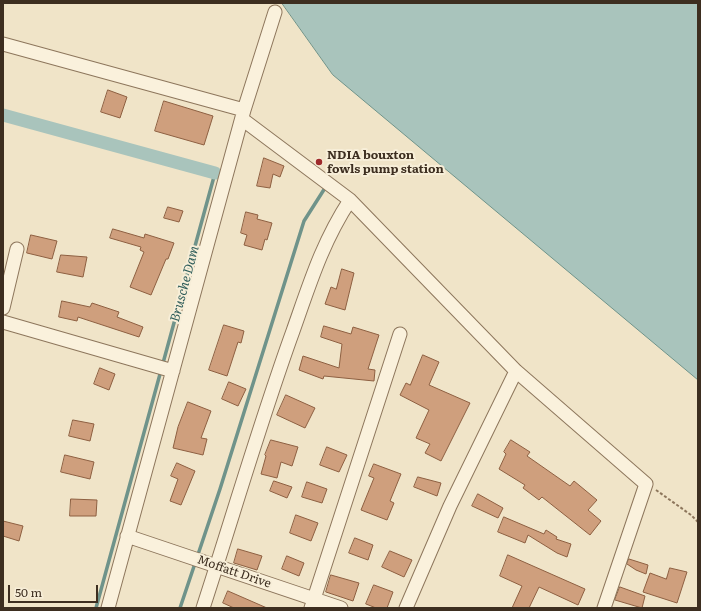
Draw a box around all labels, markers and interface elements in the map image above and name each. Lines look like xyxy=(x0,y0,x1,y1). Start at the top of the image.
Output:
place label: NDIA bouxton fowls pump station xyxy=(327,148,444,176)
marker: NDIA bouxton fowls pump station xyxy=(314,157,324,167)
water label: Brusche Dam xyxy=(167,244,203,324)
street label: Moffatt Drive xyxy=(195,553,273,591)
scale bar xyxy=(10,577,100,603)
text: 50 m xyxy=(15,583,42,601)

